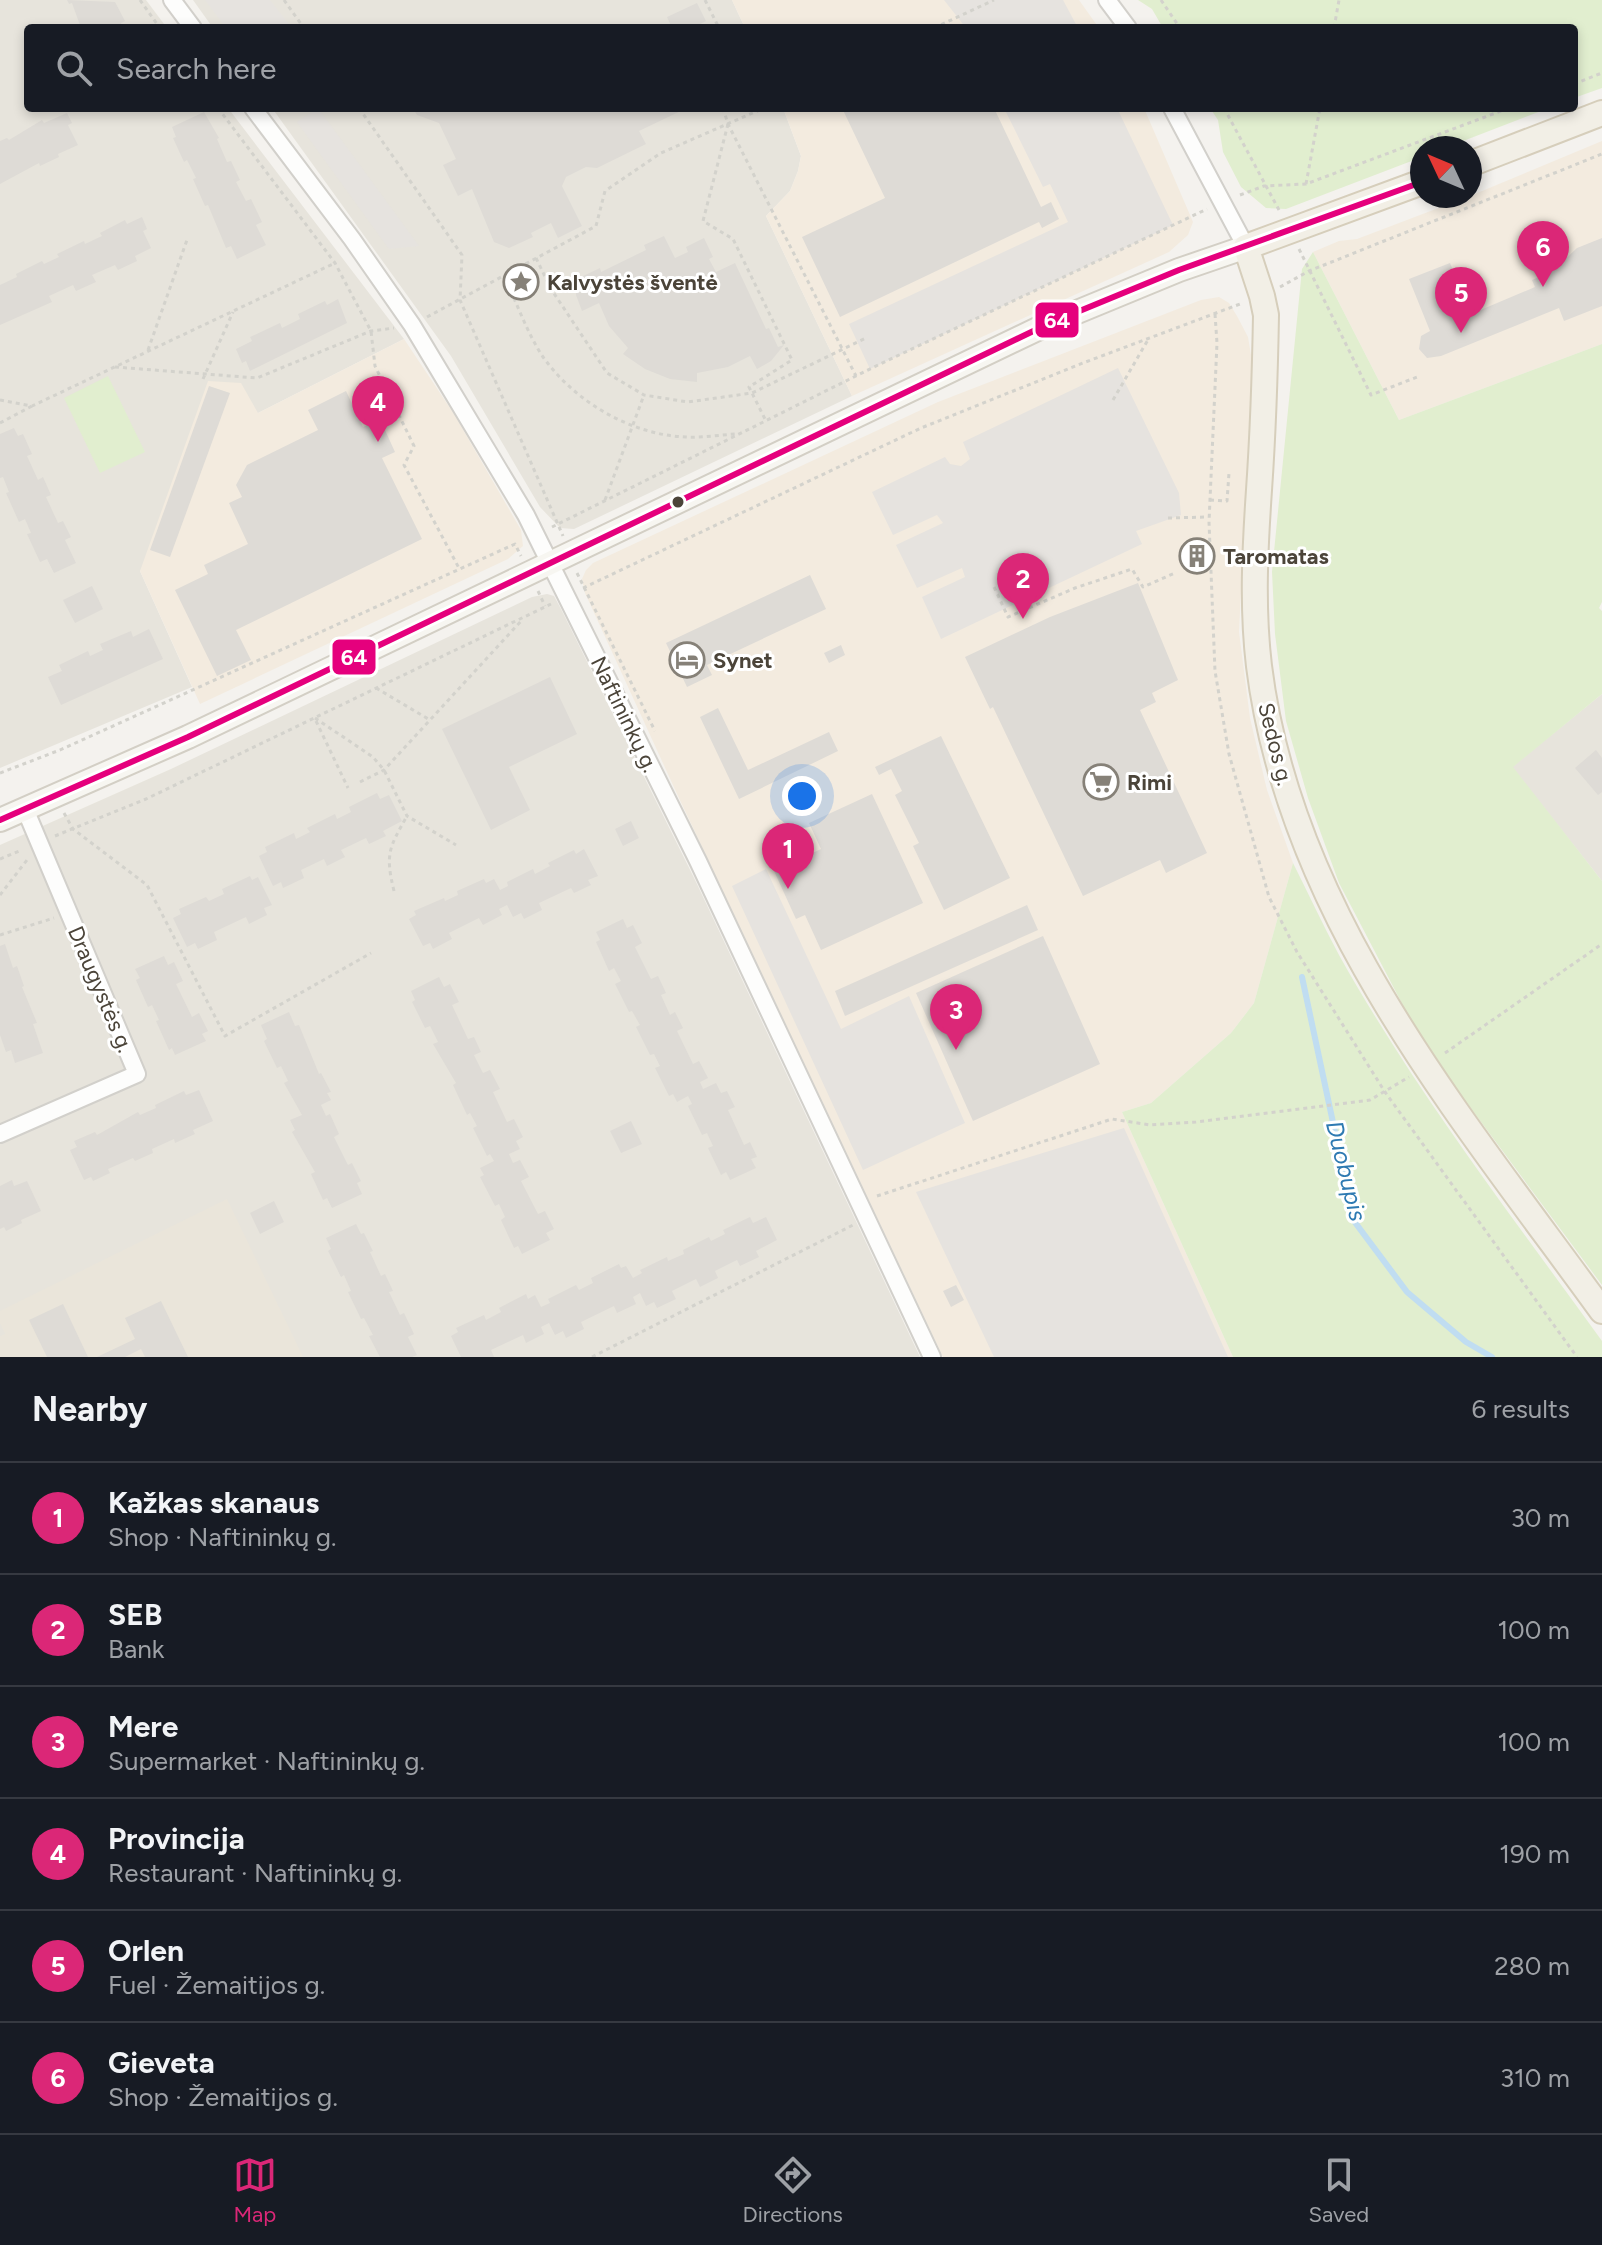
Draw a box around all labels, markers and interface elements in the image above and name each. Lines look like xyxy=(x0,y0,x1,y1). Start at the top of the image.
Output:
search box xyxy=(24,24,1578,112)
icon: search xyxy=(52,46,96,90)
text: Search here xyxy=(116,50,276,87)
north arrow xyxy=(1410,136,1482,208)
pin: 6 xyxy=(1517,221,1569,287)
place icon: Kalvystės šventė xyxy=(502,263,540,301)
pin: 5 xyxy=(1435,267,1487,333)
place label: Kalvystės šventė xyxy=(547,269,718,296)
line badge: 64 xyxy=(1034,301,1080,339)
text: 64 xyxy=(1044,307,1070,334)
pin: 4 xyxy=(352,376,404,442)
unlabelled marker xyxy=(670,494,686,510)
building icon: Taromatas xyxy=(1178,537,1216,575)
place label: Taromatas xyxy=(1223,543,1329,570)
pin: 2 xyxy=(997,553,1049,619)
line badge: 64 xyxy=(331,638,377,676)
hotel icon: Synet xyxy=(668,641,706,679)
text: 64 xyxy=(341,644,367,671)
place label: Synet xyxy=(713,647,773,674)
street label: Naftininkų g. xyxy=(585,652,664,776)
street label: Sedos g. xyxy=(1252,700,1299,788)
supermarket icon: Rimi xyxy=(1082,763,1120,801)
place label: Rimi xyxy=(1127,769,1172,796)
your location xyxy=(782,776,822,816)
pin: 1 xyxy=(762,823,814,889)
street label: Draugystės g. xyxy=(62,922,139,1056)
pin: 3 xyxy=(930,984,982,1050)
water label: Duobupis xyxy=(1320,1118,1373,1224)
text: Nearby xyxy=(32,1389,147,1430)
text: 6 results xyxy=(1472,1393,1570,1425)
text: Kažkas skanaus xyxy=(108,1484,319,1521)
text: 1 xyxy=(53,1502,63,1534)
text: 30 m xyxy=(1511,1502,1570,1534)
text: Shop · Naftininkų g. xyxy=(108,1521,336,1553)
text: SEB xyxy=(108,1596,162,1633)
text: 2 xyxy=(50,1614,66,1646)
text: 100 m xyxy=(1497,1614,1570,1646)
text: Bank xyxy=(108,1633,164,1665)
text: Mere xyxy=(108,1708,178,1745)
text: 3 xyxy=(51,1726,65,1758)
text: 100 m xyxy=(1497,1726,1570,1758)
text: Supermarket · Naftininkų g. xyxy=(108,1745,425,1777)
text: Provincija xyxy=(108,1820,245,1857)
text: 4 xyxy=(50,1838,66,1870)
text: 190 m xyxy=(1499,1838,1570,1870)
text: Restaurant · Naftininkų g. xyxy=(108,1857,402,1889)
text: Orlen xyxy=(108,1932,184,1969)
text: 5 xyxy=(50,1950,66,1982)
text: 280 m xyxy=(1494,1950,1570,1982)
text: Fuel · Žemaitijos g. xyxy=(108,1969,325,2001)
text: Gieveta xyxy=(108,2044,215,2081)
text: 6 xyxy=(50,2062,66,2094)
text: 310 m xyxy=(1500,2062,1570,2094)
text: Shop · Žemaitijos g. xyxy=(108,2081,338,2113)
tab: Map xyxy=(233,2153,277,2228)
tab: Directions xyxy=(743,2153,843,2228)
tab: Saved xyxy=(1308,2153,1369,2228)

